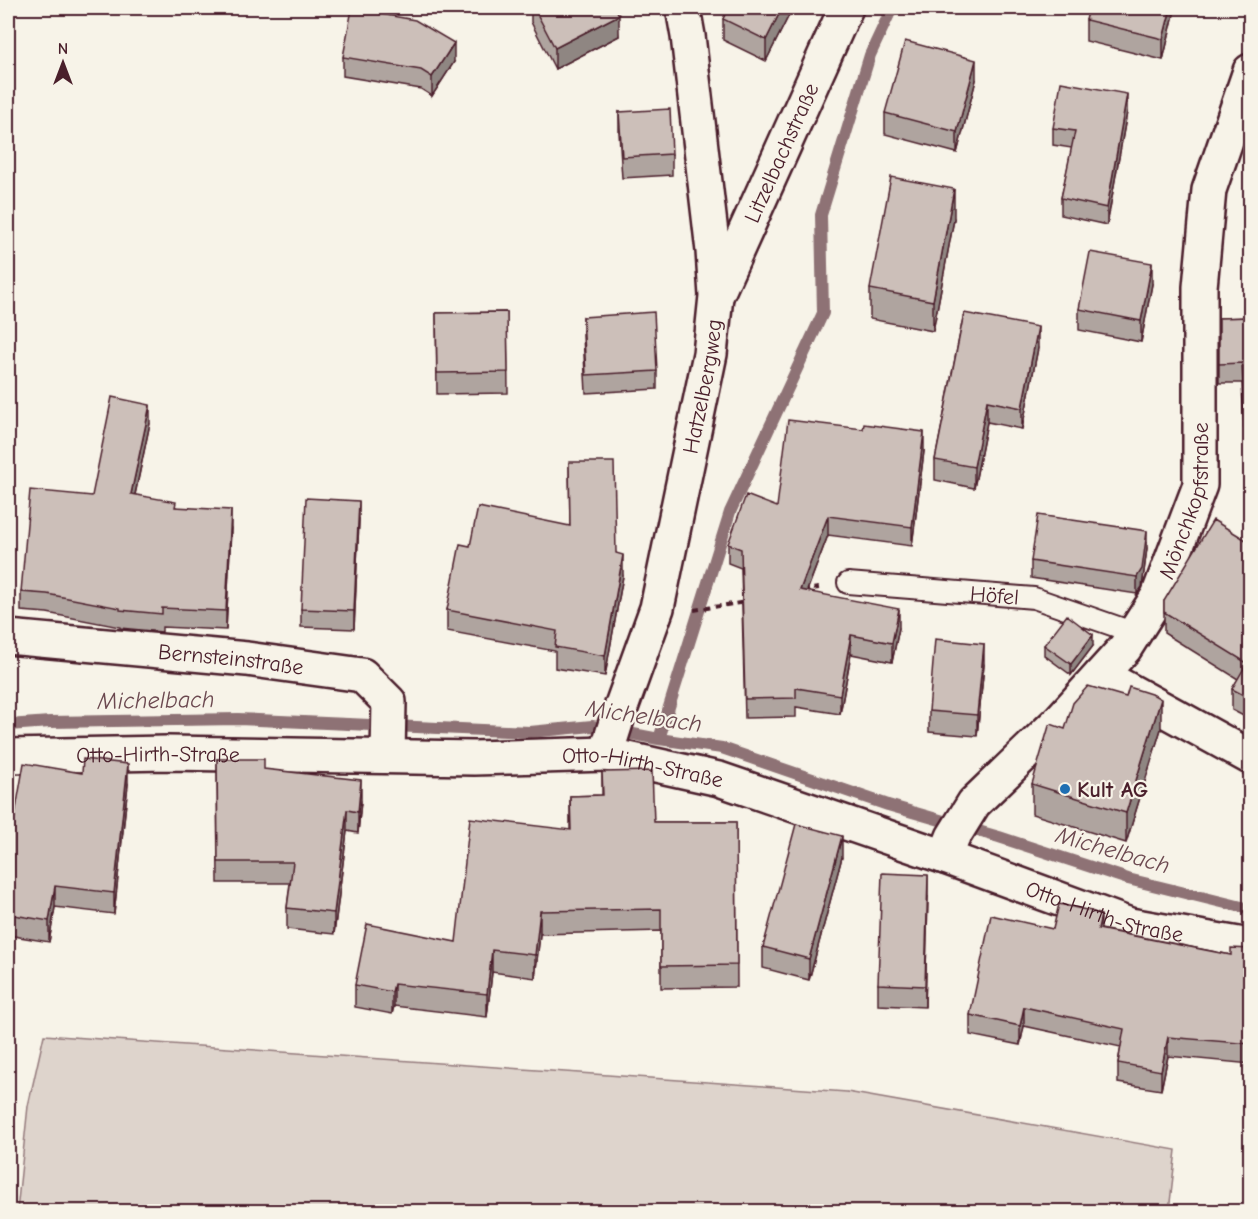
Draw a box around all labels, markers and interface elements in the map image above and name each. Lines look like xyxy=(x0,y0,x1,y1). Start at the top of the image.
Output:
north arrow xyxy=(33,33,93,93)
text: N xyxy=(58,40,68,58)
street label: Litzelbachstraße xyxy=(739,79,825,227)
street label: Hatzelbergweg xyxy=(678,318,728,456)
street label: Mönchkopfstraße xyxy=(1154,422,1214,583)
street label: Höfel xyxy=(969,581,1020,611)
street label: Bernsteinstraße xyxy=(157,639,305,681)
water label: Michelbach xyxy=(96,685,215,715)
water label: Michelbach xyxy=(583,694,704,738)
street label: Otto-Hirth-Straße xyxy=(76,741,240,769)
street label: Otto-Hirth-Straße xyxy=(562,742,726,794)
place label: Kult AG xyxy=(1077,777,1148,803)
marker: Kult AG xyxy=(1058,782,1072,796)
water label: Michelbach xyxy=(1052,820,1173,880)
street label: Otto-Hirth-Straße xyxy=(1022,876,1185,948)

